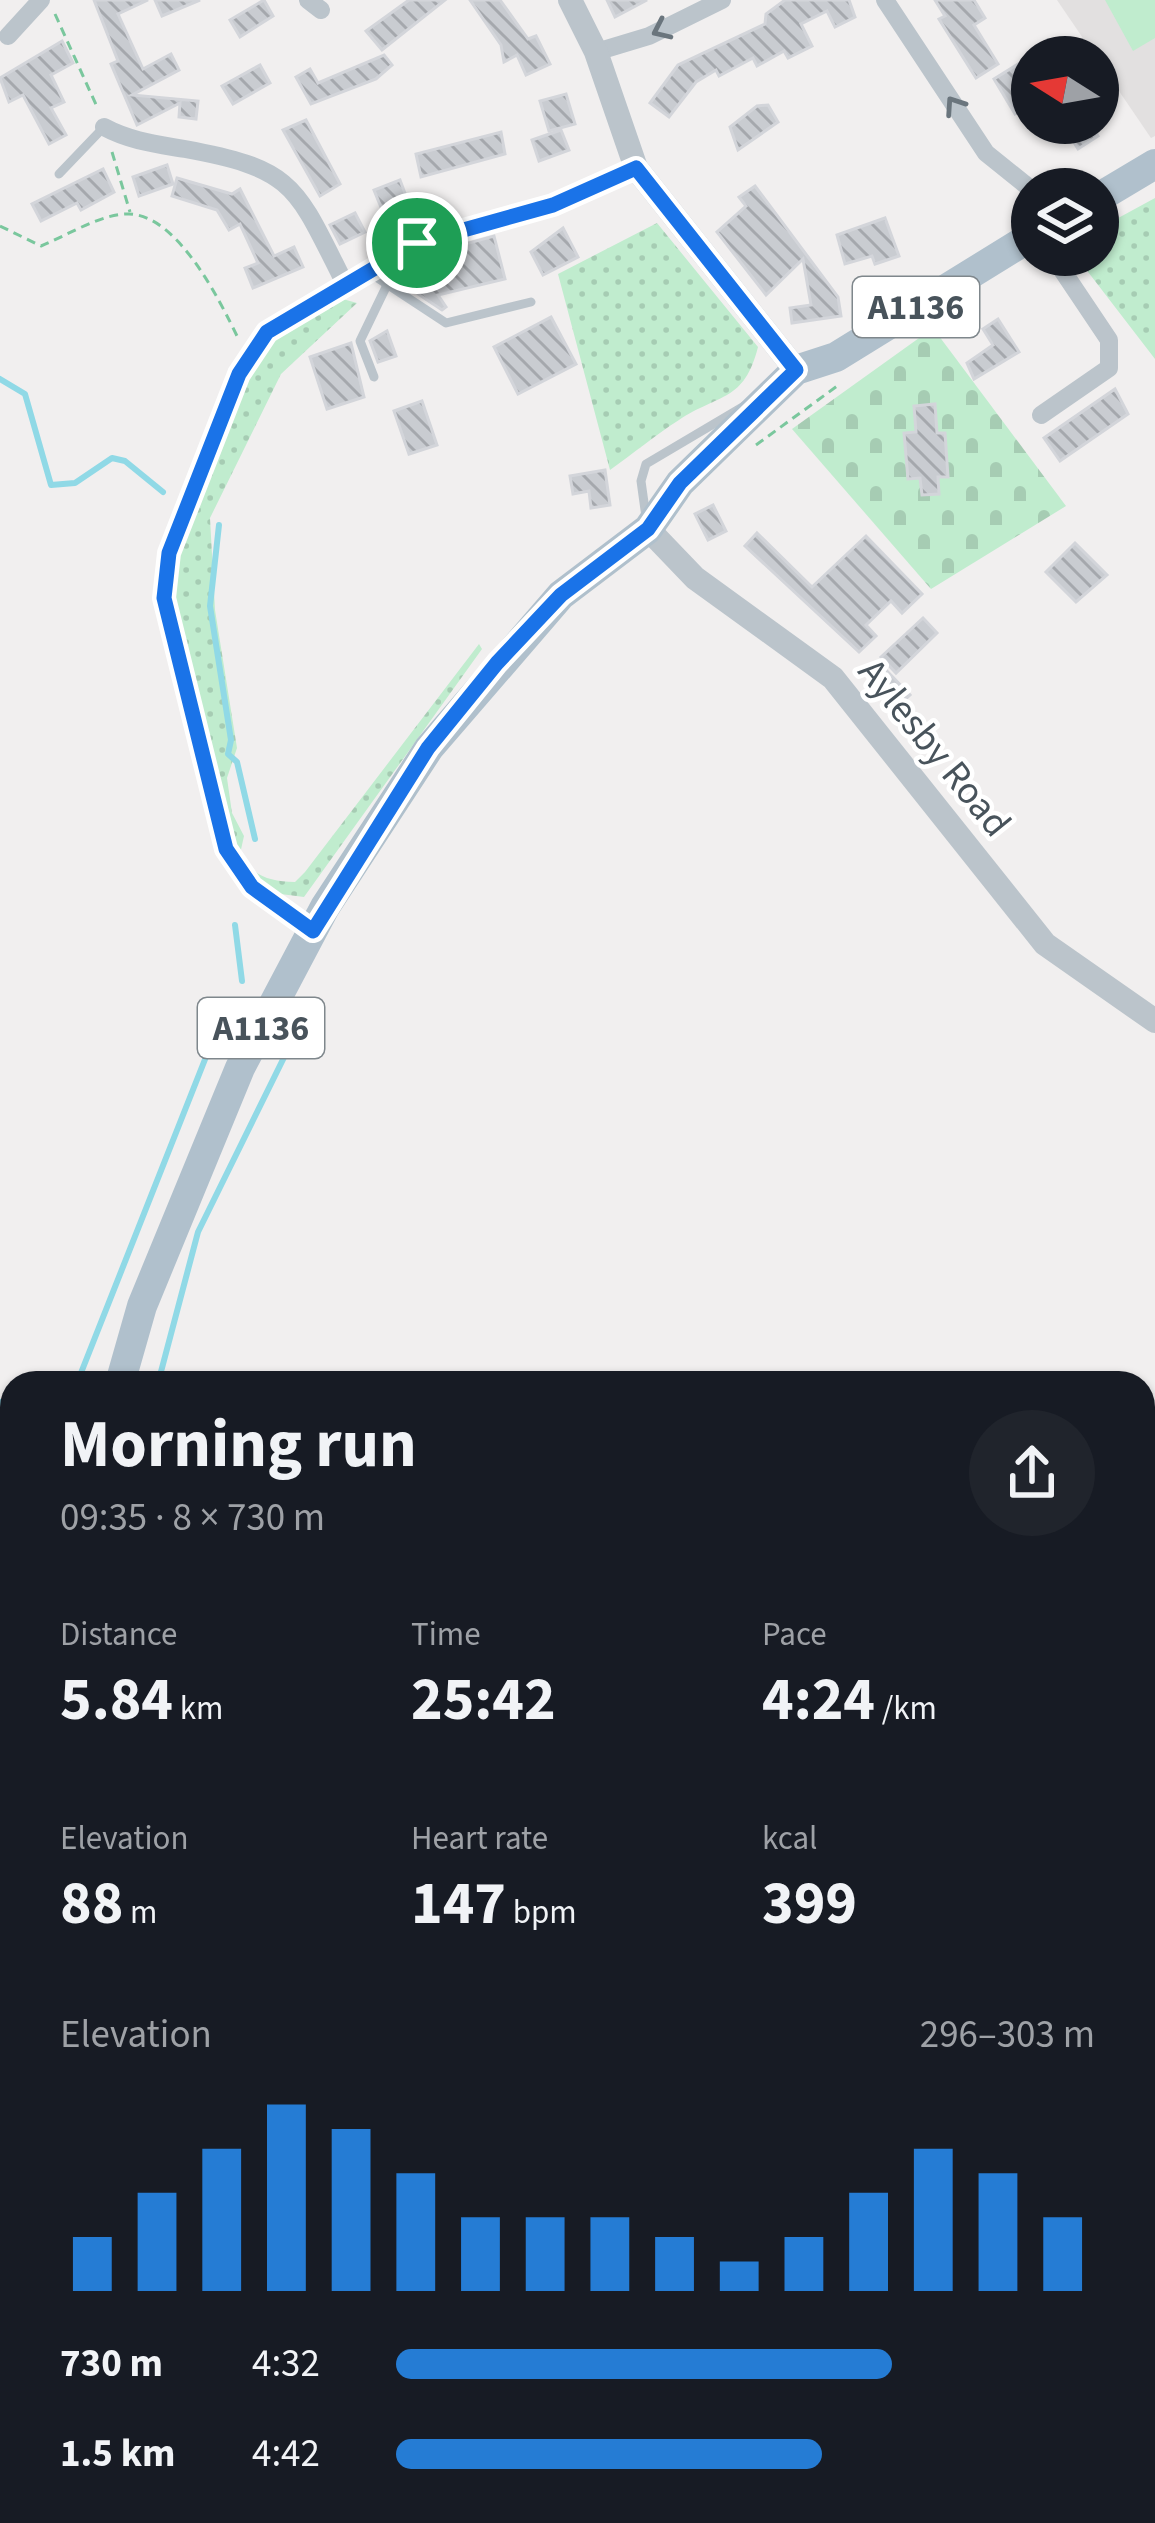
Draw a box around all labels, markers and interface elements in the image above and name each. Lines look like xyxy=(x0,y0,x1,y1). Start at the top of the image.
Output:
one-way arrow xyxy=(651,16,673,39)
north arrow xyxy=(1011,36,1119,144)
map controls xyxy=(1011,36,1119,276)
one-way arrow xyxy=(946,96,968,118)
button: layers xyxy=(1011,168,1119,276)
pin xyxy=(366,192,468,294)
icon: arrive xyxy=(384,210,450,276)
road number: A1136 xyxy=(853,277,979,337)
street label: Aylesby Road xyxy=(844,646,1024,850)
road number: A1136 xyxy=(198,998,324,1058)
text: Morning run xyxy=(60,1398,417,1492)
button: share xyxy=(969,1410,1095,1536)
text: 09:35 · 8 × 730 m xyxy=(60,1490,325,1546)
text: Distance xyxy=(60,1611,177,1658)
text: Time xyxy=(411,1611,481,1658)
text: Pace xyxy=(762,1611,827,1658)
text: 5.84 xyxy=(60,1658,173,1743)
text: 25:42 xyxy=(411,1658,556,1743)
text: 4:24 xyxy=(762,1658,875,1743)
text: km xyxy=(173,1685,223,1732)
text: /km xyxy=(875,1685,937,1732)
text: Elevation xyxy=(60,1815,189,1862)
text: Heart rate xyxy=(411,1815,548,1862)
text: kcal xyxy=(762,1815,818,1862)
text: 88 xyxy=(60,1862,123,1947)
text: 147 xyxy=(411,1862,506,1947)
text: 399 xyxy=(762,1862,857,1947)
text: m xyxy=(123,1889,157,1936)
text: bpm xyxy=(506,1889,577,1936)
text: Elevation xyxy=(60,2007,212,2063)
text: 296–303 m xyxy=(920,2007,1095,2063)
text: 730 m xyxy=(60,2336,163,2392)
text: 4:32 xyxy=(252,2336,320,2392)
text: 1.5 km xyxy=(60,2426,175,2482)
text: 4:42 xyxy=(252,2426,320,2482)

